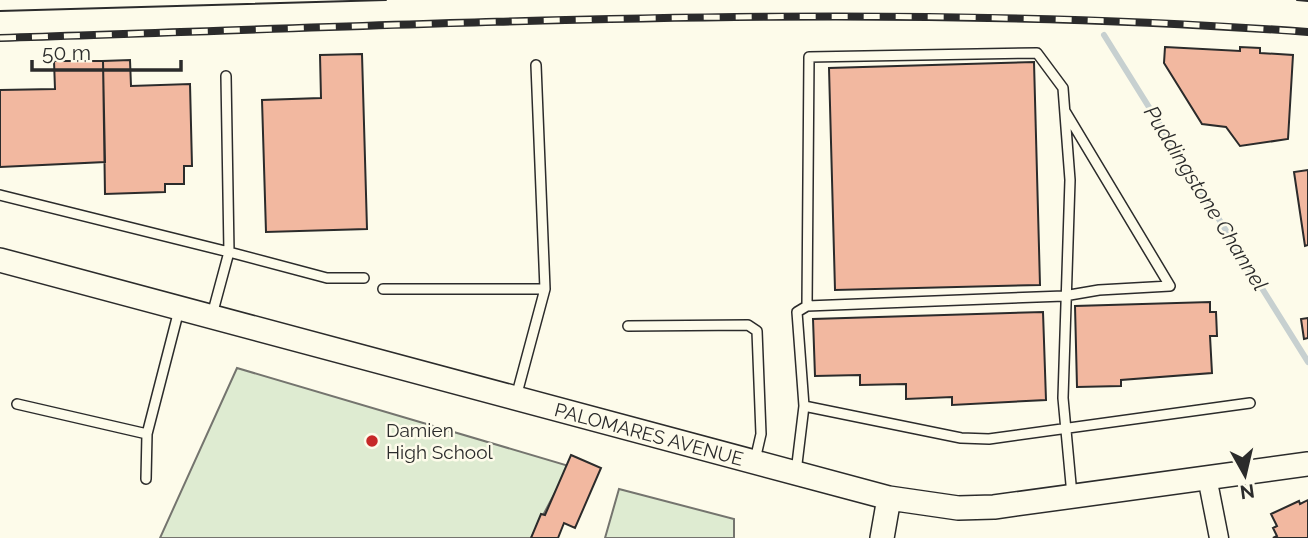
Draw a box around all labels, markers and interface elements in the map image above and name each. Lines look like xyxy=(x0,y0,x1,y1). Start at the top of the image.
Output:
scale bar xyxy=(32,28,180,72)
text: 50 m xyxy=(42,40,91,65)
water label: Puddingstone Channel xyxy=(1139,101,1273,295)
street label: PALOMARES AVENUE xyxy=(552,398,746,470)
place label: Damien High School xyxy=(386,419,493,463)
marker: Damien High School xyxy=(364,433,380,449)
north arrow xyxy=(1210,440,1280,510)
text: N xyxy=(1239,480,1256,504)

